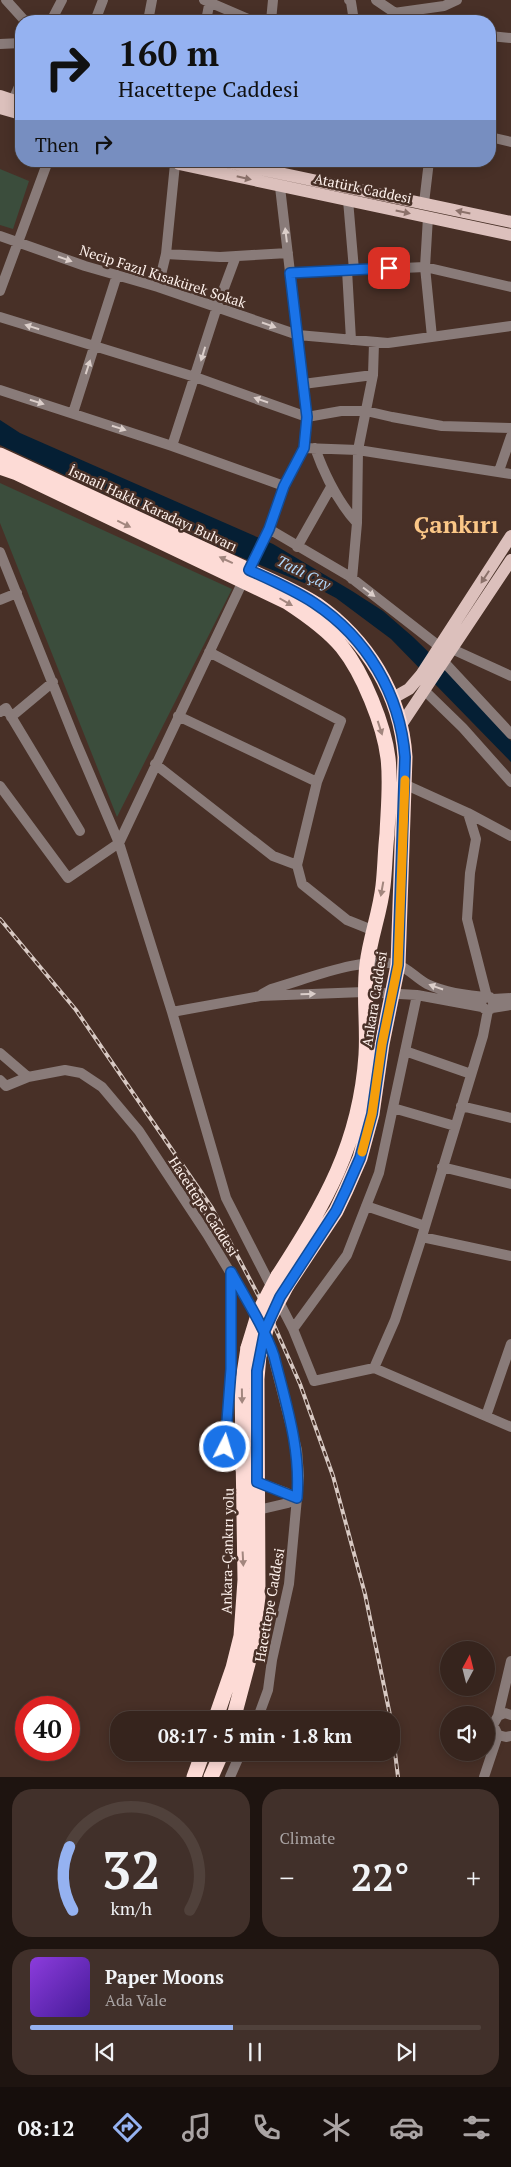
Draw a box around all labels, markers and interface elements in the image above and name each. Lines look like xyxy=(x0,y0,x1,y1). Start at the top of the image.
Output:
text: 160 m xyxy=(118,30,219,76)
icon: right xyxy=(35,35,100,100)
text: Hacettepe Caddesi xyxy=(118,74,299,103)
icon: right xyxy=(89,130,117,158)
text: Then xyxy=(35,132,79,157)
street label: Atatürk Caddesi xyxy=(312,168,414,208)
one-way arrow xyxy=(237,174,252,182)
one-way arrow xyxy=(396,208,412,216)
one-way arrow xyxy=(456,208,471,216)
one-way arrow xyxy=(282,226,290,242)
street label: Necip Fazıl Kısakürek Sokak xyxy=(77,240,249,312)
pin xyxy=(368,247,410,289)
icon: arrive xyxy=(375,254,403,282)
one-way arrow xyxy=(58,255,73,263)
one-way arrow xyxy=(262,322,277,329)
one-way arrow xyxy=(24,323,39,331)
one-way arrow xyxy=(198,346,206,361)
one-way arrow xyxy=(85,359,93,374)
one-way arrow xyxy=(253,396,268,404)
one-way arrow xyxy=(29,398,44,406)
one-way arrow xyxy=(112,425,127,433)
street label: İsmail Hakkı Karadayı Bulvarı xyxy=(66,461,240,555)
district label: Çankırı xyxy=(414,508,498,540)
one-way arrow xyxy=(117,520,131,528)
water label: Tatlı Çay xyxy=(274,550,335,595)
one-way arrow xyxy=(219,555,233,563)
one-way arrow xyxy=(480,570,490,584)
one-way arrow xyxy=(362,587,376,597)
one-way arrow xyxy=(280,597,293,606)
one-way arrow xyxy=(377,721,385,736)
one-way arrow xyxy=(378,881,386,897)
street label: Ankara Caddesi xyxy=(357,950,391,1048)
one-way arrow xyxy=(429,983,444,990)
one-way arrow xyxy=(300,990,316,998)
street label: Hacettepe Caddesi xyxy=(165,1152,243,1260)
one-way arrow xyxy=(239,1389,247,1405)
position arrow xyxy=(198,1420,250,1472)
street label: Ankara-Çankırı yolu xyxy=(216,1488,238,1614)
street label: Hacettepe Caddesi xyxy=(250,1547,288,1663)
one-way arrow xyxy=(240,1551,248,1567)
north arrow xyxy=(440,1641,495,1696)
map controls xyxy=(440,1641,495,1761)
speed limit sign: 40 xyxy=(15,1696,80,1761)
button: sound xyxy=(440,1706,495,1761)
text: 08:17 · 5 min · 1.8 km xyxy=(158,1723,352,1748)
text: Climate xyxy=(280,1827,335,1849)
text: 32 xyxy=(101,1835,160,1904)
text: 22° xyxy=(351,1852,410,1902)
text: − xyxy=(280,1859,294,1896)
text: + xyxy=(466,1859,481,1896)
text: km/h xyxy=(110,1896,152,1920)
text: Paper Moons xyxy=(105,1964,224,1989)
text: Ada Vale xyxy=(105,1989,167,2011)
icon: previous xyxy=(91,2038,119,2066)
icon: pause xyxy=(241,2038,269,2066)
icon: next xyxy=(392,2038,420,2066)
icon: directions xyxy=(110,2110,145,2145)
icon: music xyxy=(179,2110,214,2145)
icon: phone xyxy=(249,2110,284,2145)
icon: climate xyxy=(319,2110,354,2145)
icon: car xyxy=(389,2110,424,2145)
icon: filters xyxy=(459,2110,494,2145)
text: 08:12 xyxy=(17,2113,75,2142)

